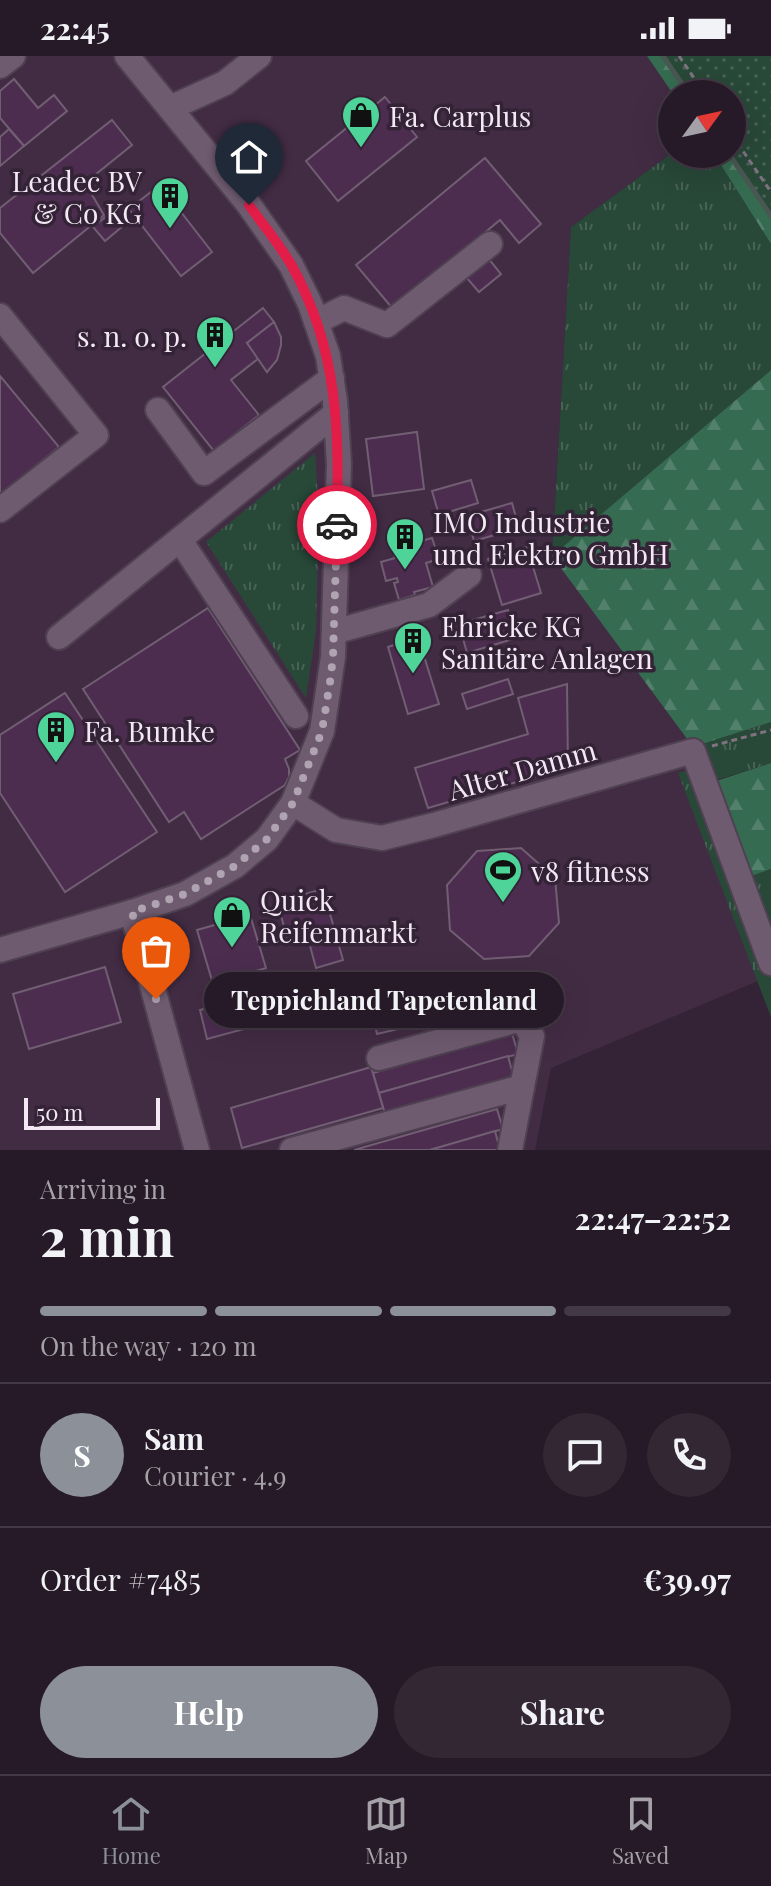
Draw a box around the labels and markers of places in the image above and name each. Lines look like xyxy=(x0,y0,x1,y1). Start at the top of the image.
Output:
shop icon: Fa. Carplus xyxy=(340,94,382,149)
place label: Fa. Carplus xyxy=(389,97,531,134)
pin xyxy=(215,123,283,205)
place label: Leadec BV & Co KG xyxy=(12,162,142,231)
building icon: Leadec BV & Co KG xyxy=(149,175,191,230)
building icon: s. n. o. p. xyxy=(194,314,236,369)
place label: s. n. o. p. xyxy=(77,317,187,354)
place label: IMO Industrie und Elektro GmbH xyxy=(433,503,669,572)
building icon: IMO Industrie und Elektro GmbH xyxy=(384,516,426,571)
place label: Ehricke KG Sanitäre Anlagen xyxy=(441,607,653,676)
building icon: Ehricke KG Sanitäre Anlagen xyxy=(392,620,434,675)
building icon: Fa. Bumke xyxy=(35,709,77,764)
place label: Fa. Bumke xyxy=(84,712,215,749)
sports icon: v8 fitness xyxy=(482,849,524,904)
place label: v8 fitness xyxy=(530,852,649,889)
place label: Quick Reifenmarkt xyxy=(260,881,417,950)
shop icon: Quick Reifenmarkt xyxy=(211,894,253,949)
pin xyxy=(122,917,190,999)
callout: Teppichland Tapetenland xyxy=(204,971,564,1027)

